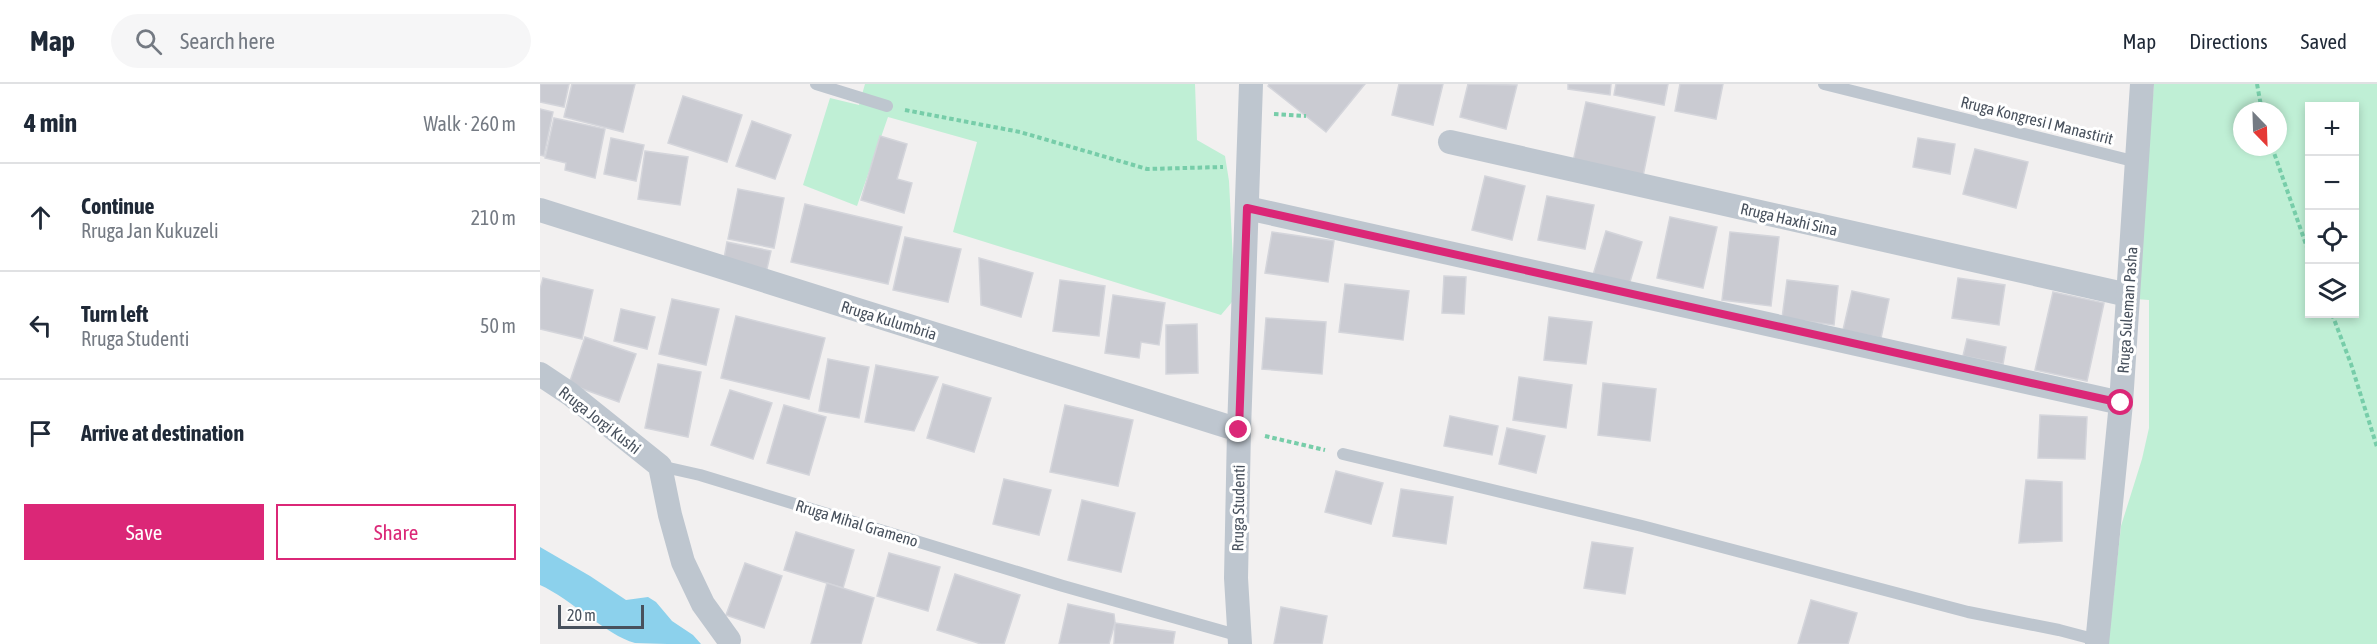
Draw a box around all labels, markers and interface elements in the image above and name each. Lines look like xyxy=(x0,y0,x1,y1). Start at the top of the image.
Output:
search box xyxy=(111,14,531,68)
text: Map xyxy=(30,25,75,57)
icon: search xyxy=(132,25,165,58)
text: Search here xyxy=(180,28,275,54)
text: Map xyxy=(2122,29,2156,53)
text: Directions xyxy=(2189,29,2268,53)
text: Saved xyxy=(2301,29,2347,53)
street label: Rruga Kongresi I Manastirit xyxy=(1959,92,2115,149)
north arrow xyxy=(2233,102,2287,156)
map controls xyxy=(2305,102,2359,318)
button: + xyxy=(2305,102,2359,156)
text: 4 min xyxy=(24,108,77,138)
text: Walk · 260 m xyxy=(424,112,516,135)
button: − xyxy=(2305,156,2359,210)
text: Continue xyxy=(81,193,155,219)
street label: Rruga Haxhi Sina xyxy=(1738,199,1839,240)
icon: ahead xyxy=(24,201,57,234)
text: 210 m xyxy=(471,206,516,229)
button: locate xyxy=(2305,210,2359,264)
text: Rruga Jan Kukuzeli xyxy=(81,219,219,242)
street label: Rruga Suleman Pasha xyxy=(2114,246,2141,374)
button: layers xyxy=(2305,264,2359,318)
street label: Rruga Kulumbria xyxy=(839,297,939,344)
text: Turn left xyxy=(81,301,148,327)
icon: left xyxy=(24,309,57,342)
text: 50 m xyxy=(480,314,516,337)
text: Rruga Studenti xyxy=(81,327,189,350)
street label: Rruga Jorgi Kushi xyxy=(555,382,644,458)
route start xyxy=(2107,389,2133,415)
route end xyxy=(1225,416,1251,442)
icon: arrive xyxy=(24,417,57,450)
text: Arrive at destination xyxy=(81,420,244,446)
street label: Rruga Studenti xyxy=(1228,465,1249,551)
street label: Rruga Mihal Grameno xyxy=(793,496,920,551)
button: Save xyxy=(24,504,264,560)
button: Share xyxy=(276,504,516,560)
scale bar xyxy=(558,602,644,630)
text: 20 m xyxy=(567,606,596,624)

